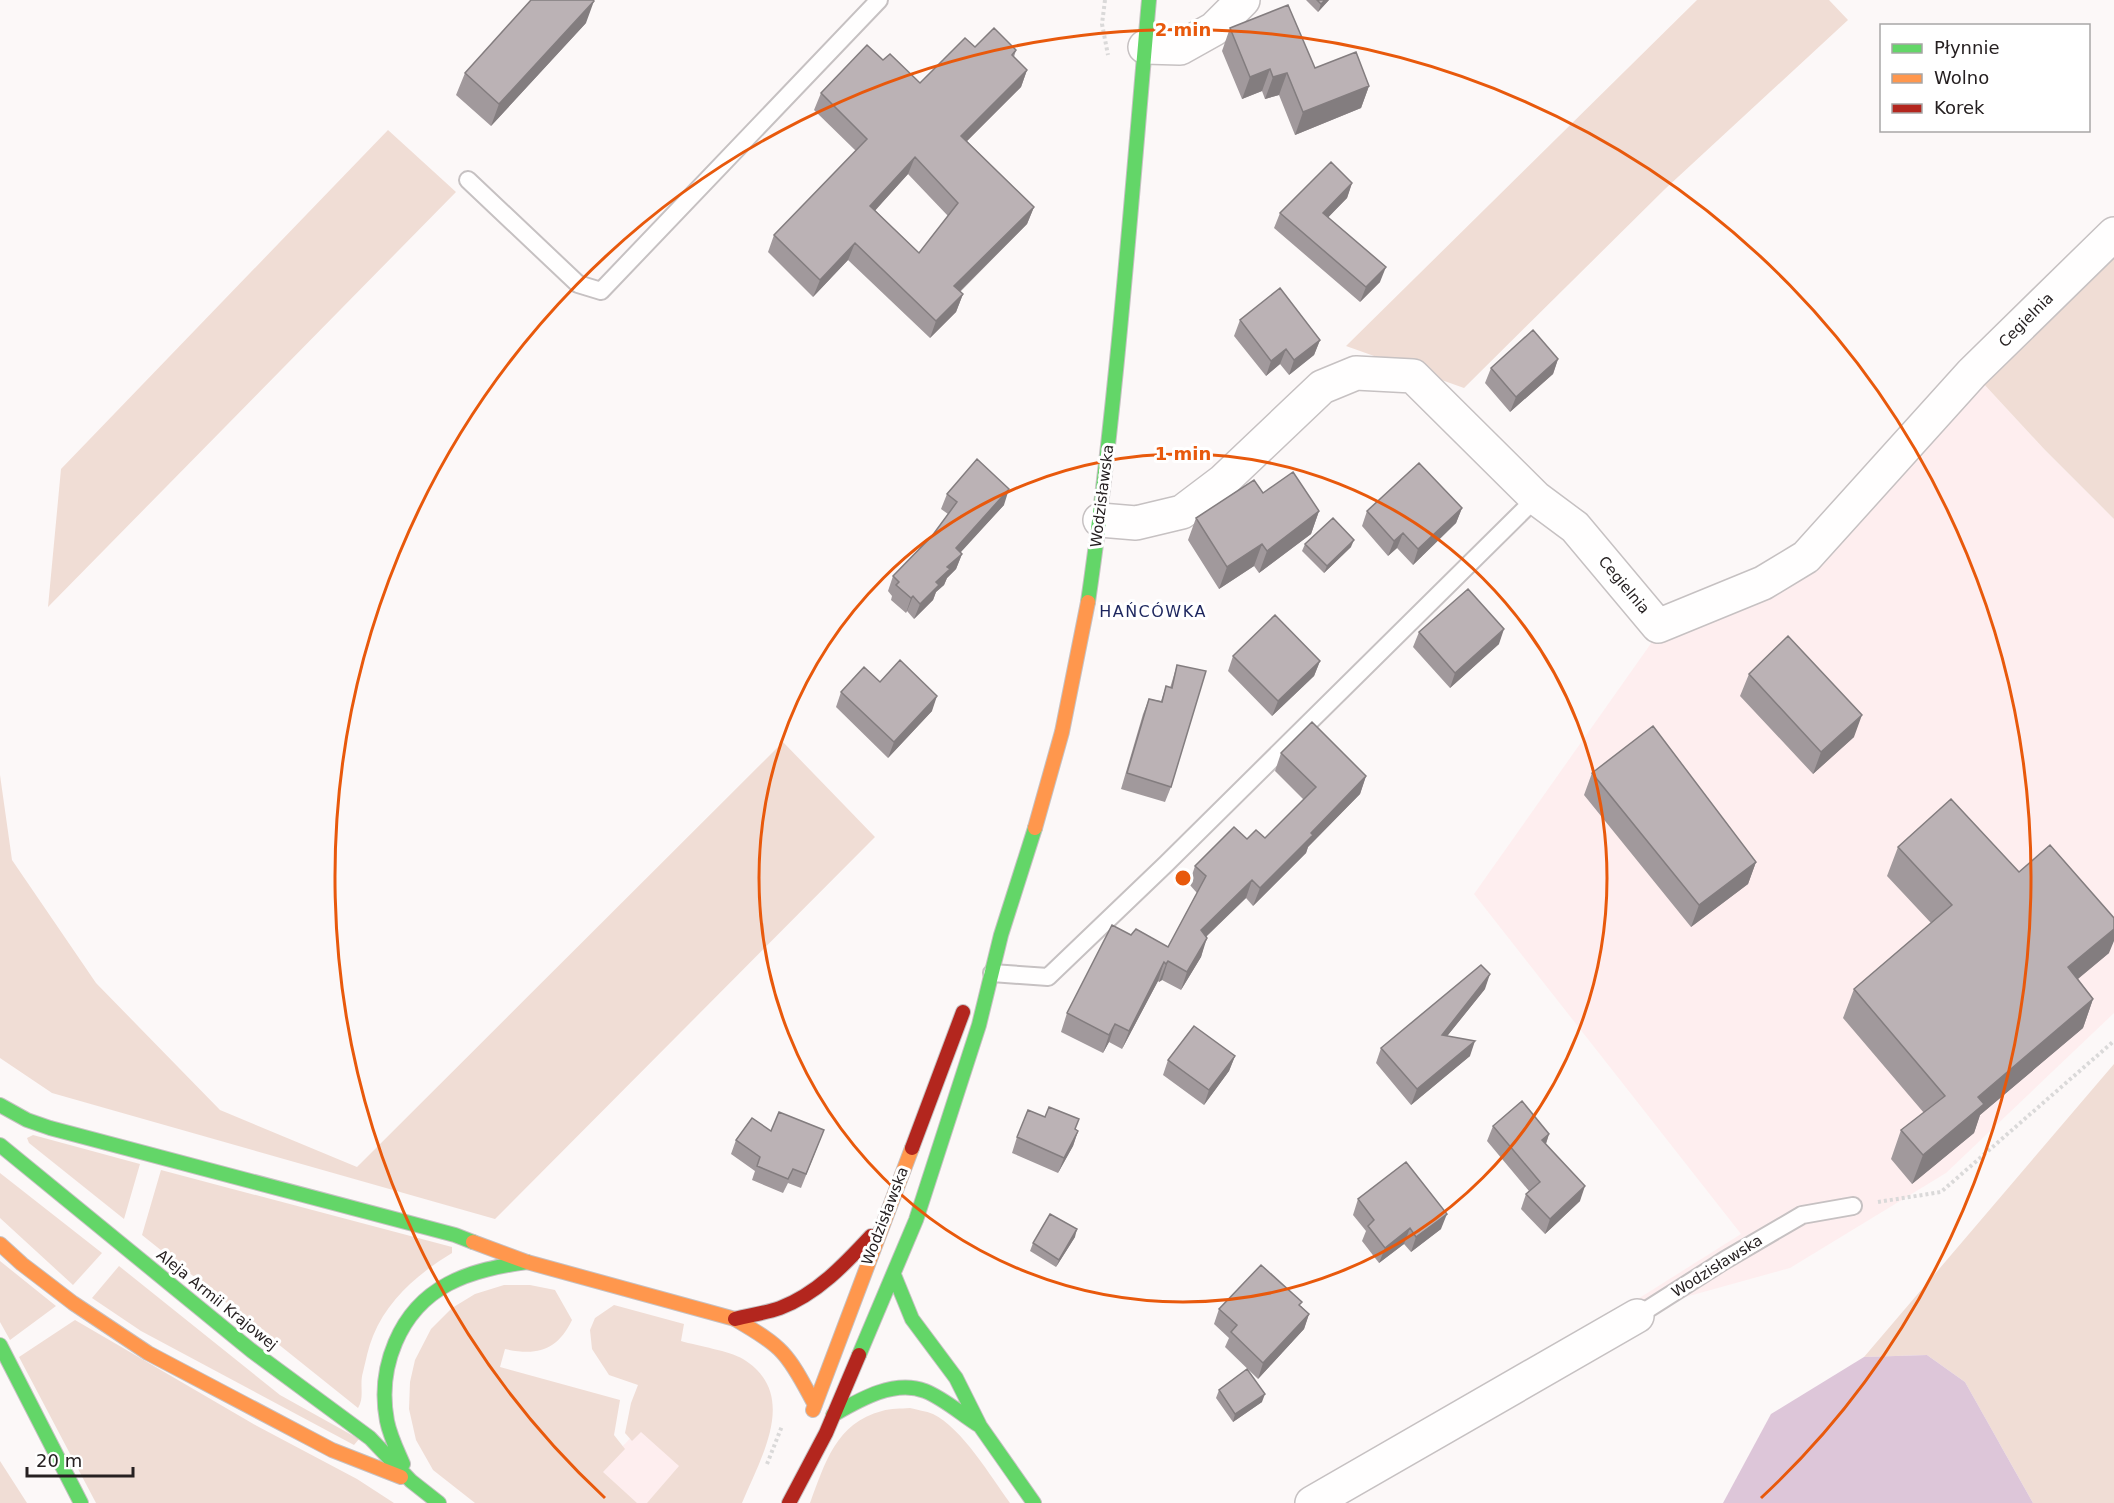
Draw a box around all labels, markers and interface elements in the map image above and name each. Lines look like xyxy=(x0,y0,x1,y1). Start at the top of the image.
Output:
text: 2 min xyxy=(1155,19,1211,40)
legend xyxy=(1880,24,2090,132)
text: Płynnie xyxy=(1934,37,2000,58)
text: Wolno xyxy=(1934,67,1989,88)
text: Korek xyxy=(1934,97,1985,118)
street label: Cegielnia xyxy=(1995,289,2057,351)
street label: Wodzisławska xyxy=(1087,443,1117,549)
text: 1 min xyxy=(1155,443,1211,464)
street label: Cegielnia xyxy=(1595,553,1653,617)
district label: HAŃCÓWKA xyxy=(1099,602,1207,621)
centre of rings xyxy=(1173,868,1193,888)
street label: Wodzisławska xyxy=(858,1164,912,1268)
street label: Wodzisławska xyxy=(1668,1231,1766,1301)
street label: Aleja Armii Krajowej xyxy=(153,1246,281,1354)
scale bar xyxy=(27,1440,134,1478)
text: 20 m xyxy=(36,1450,82,1471)

